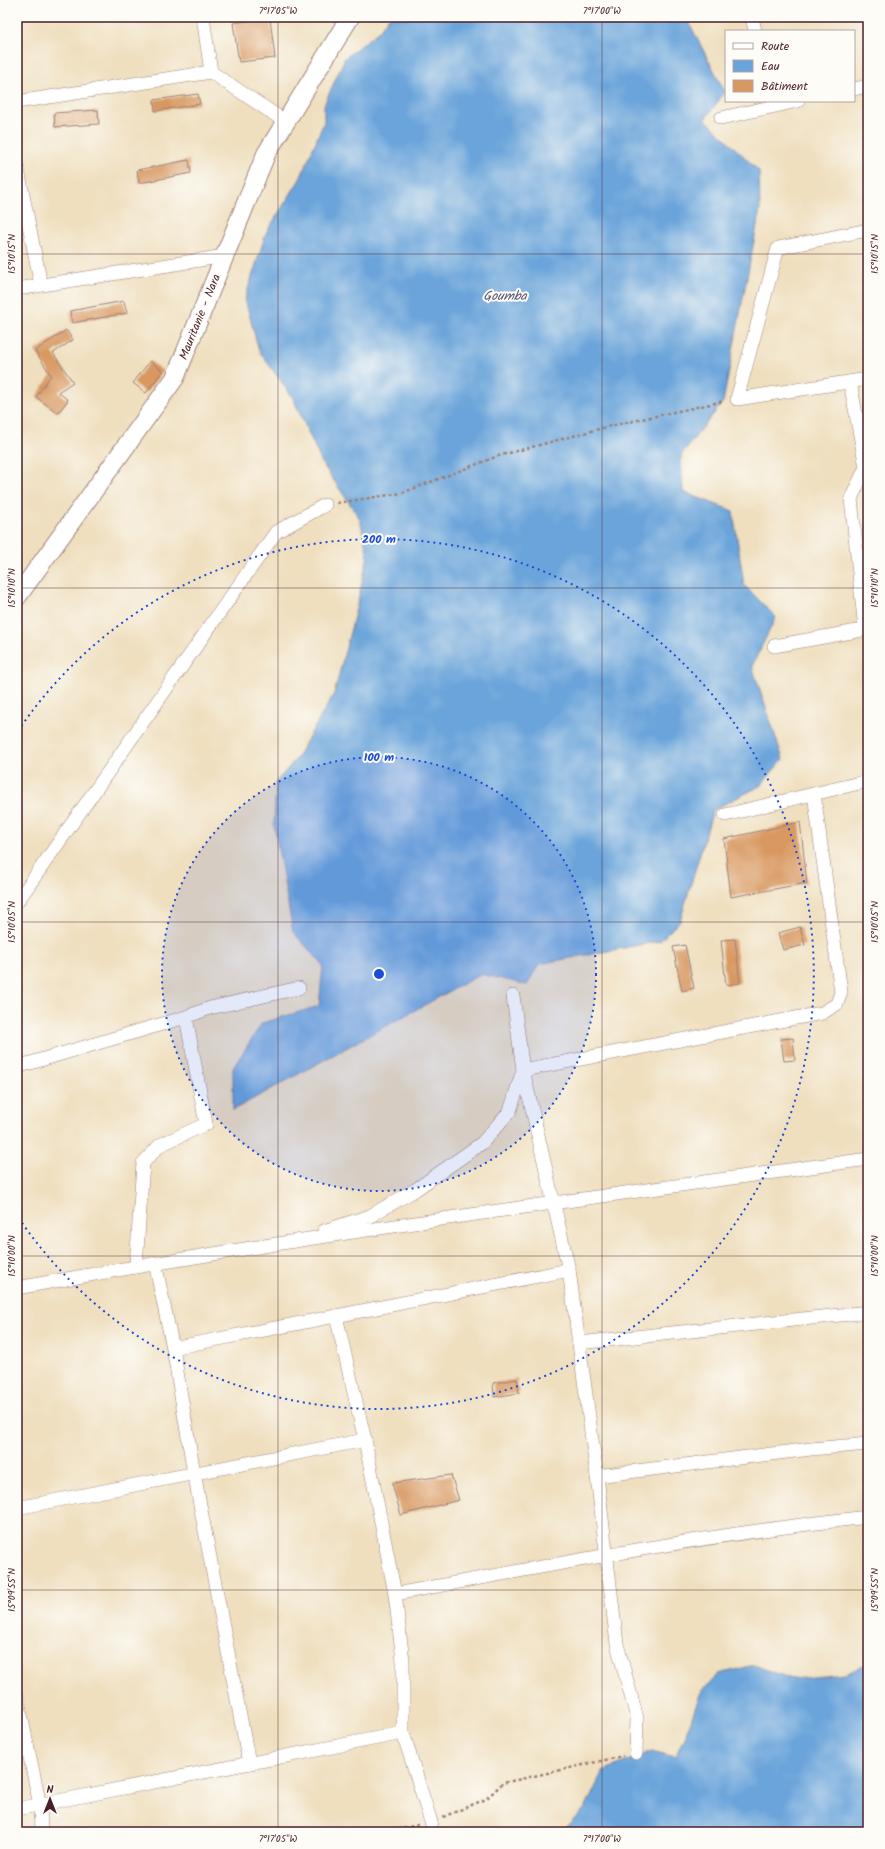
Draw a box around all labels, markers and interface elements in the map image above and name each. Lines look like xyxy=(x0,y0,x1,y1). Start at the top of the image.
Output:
text: 7°17'05"W xyxy=(259,3,298,19)
text: 7°17'00"W xyxy=(583,3,621,19)
legend xyxy=(725,30,855,102)
text: Route xyxy=(761,37,790,56)
text: Eau xyxy=(761,57,780,76)
text: Bâtiment xyxy=(761,77,808,96)
text: 15°10'15"N xyxy=(4,234,20,274)
text: 15°10'15"N xyxy=(867,234,883,274)
street label: Mauritanie - Nara xyxy=(174,271,226,363)
water label: Goumba xyxy=(483,286,528,307)
text: 200 m xyxy=(362,530,396,549)
text: 15°10'10"N xyxy=(4,568,20,608)
text: 15°10'10"N xyxy=(867,568,883,608)
text: 100 m xyxy=(364,748,394,767)
text: 15°10'05"N xyxy=(4,901,20,943)
text: 15°10'05"N xyxy=(867,901,883,943)
centre of rings xyxy=(372,967,386,981)
text: 15°10'00"N xyxy=(4,1235,20,1277)
text: 15°10'00"N xyxy=(867,1235,883,1277)
text: 15°09'55"N xyxy=(4,1568,20,1612)
text: 15°09'55"N xyxy=(867,1568,883,1612)
north arrow xyxy=(30,1779,70,1819)
text: N xyxy=(47,1781,54,1799)
text: 7°17'05"W xyxy=(259,1831,298,1847)
text: 7°17'00"W xyxy=(583,1831,621,1847)

